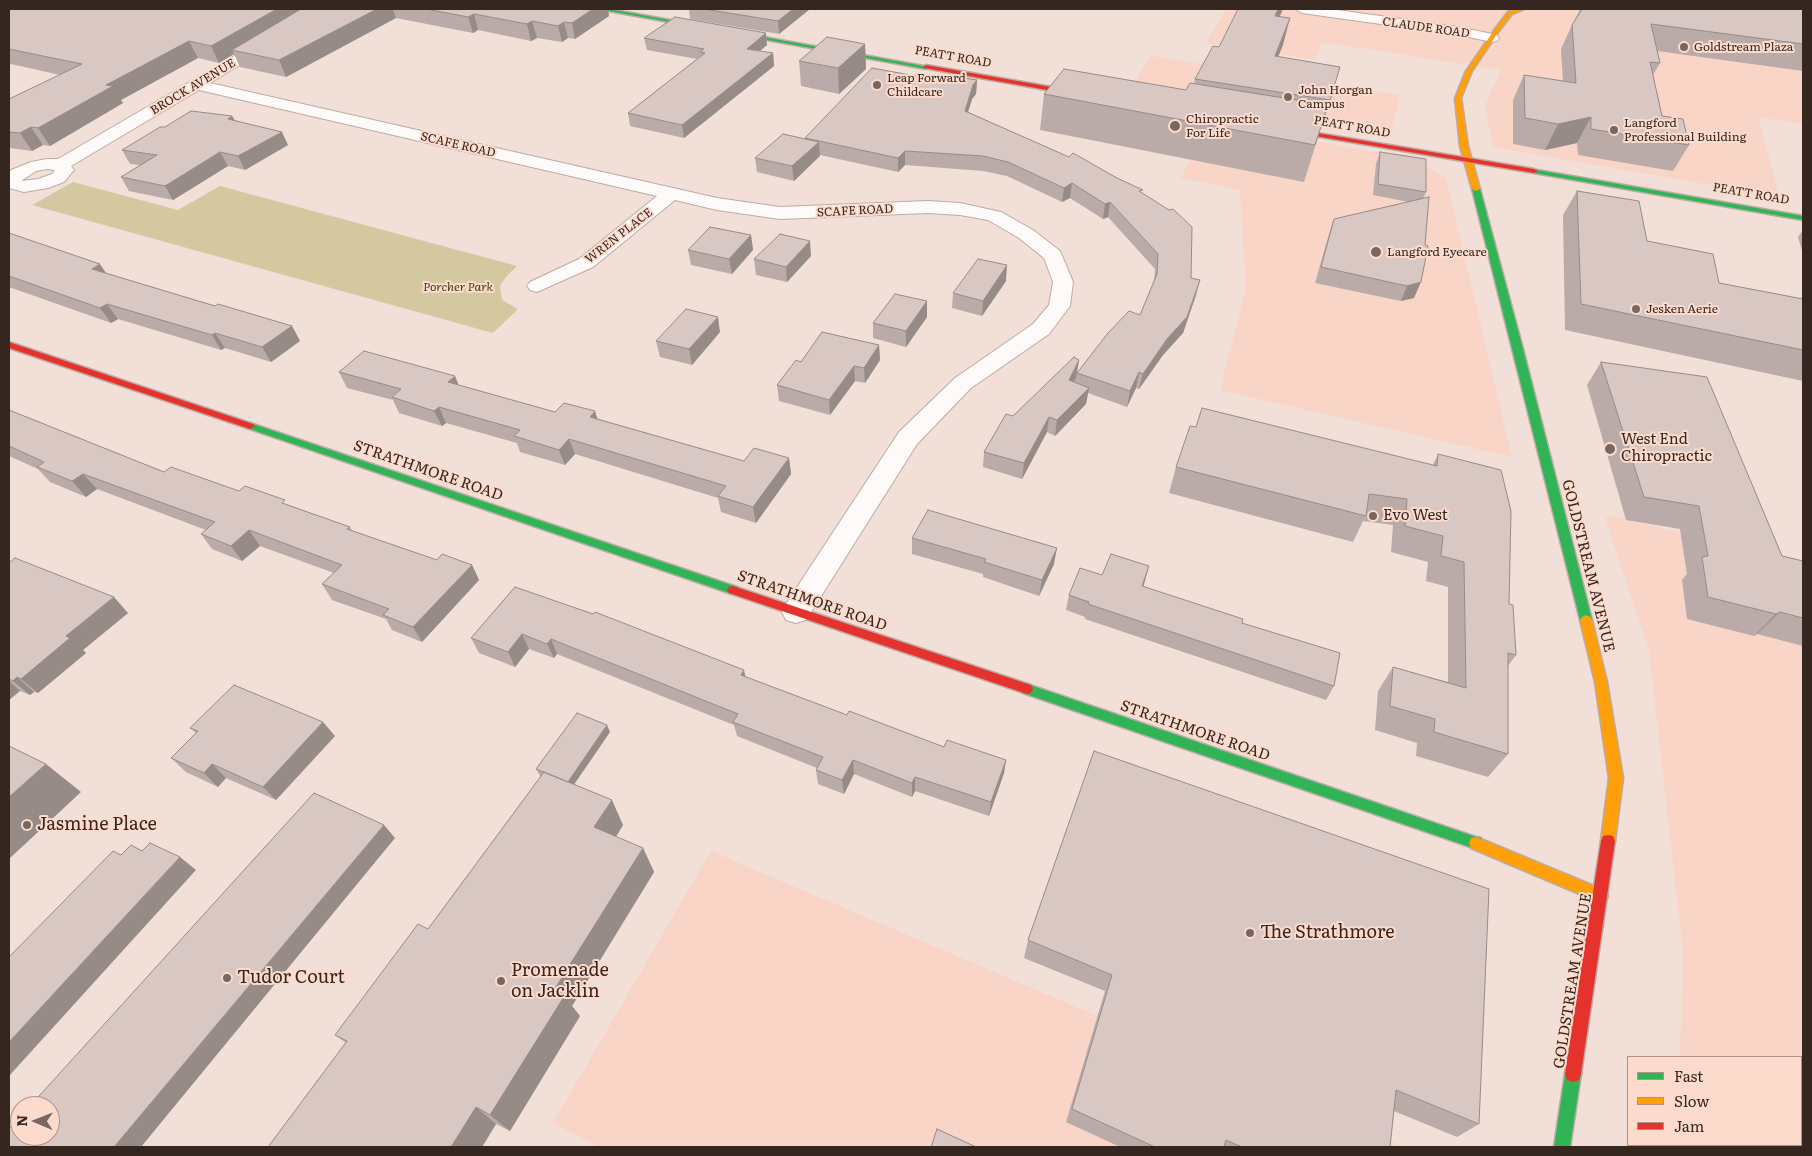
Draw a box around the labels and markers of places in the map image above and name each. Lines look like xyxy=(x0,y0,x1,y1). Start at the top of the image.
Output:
place label: Goldstream Plaza xyxy=(1694,40,1793,54)
marker: Goldstream Plaza xyxy=(1678,41,1690,53)
place label: Leap Forward Childcare xyxy=(887,71,966,99)
marker: Leap Forward Childcare xyxy=(871,79,883,91)
place label: John Horgan Campus xyxy=(1298,83,1373,111)
marker: John Horgan Campus xyxy=(1282,91,1294,103)
place label: Chiropractic For Life xyxy=(1186,112,1259,140)
place label: Langford Professional Building xyxy=(1624,116,1746,144)
marker: Chiropractic For Life xyxy=(1168,119,1182,133)
marker: Langford Professional Building xyxy=(1608,124,1620,136)
marker: Langford Eyecare xyxy=(1369,245,1383,259)
place label: Langford Eyecare xyxy=(1387,245,1487,259)
place label: Jesken Aerie xyxy=(1646,302,1718,316)
marker: Jesken Aerie xyxy=(1630,303,1642,315)
place label: West End Chiropractic xyxy=(1621,431,1712,466)
marker: West End Chiropractic xyxy=(1603,442,1617,456)
place label: Evo West xyxy=(1383,507,1448,525)
marker: Evo West xyxy=(1367,510,1379,522)
place label: Jasmine Place xyxy=(37,814,157,836)
marker: Jasmine Place xyxy=(21,819,33,831)
place label: The Strathmore xyxy=(1260,922,1395,944)
marker: The Strathmore xyxy=(1244,927,1256,939)
place label: Promenade on Jacklin xyxy=(511,960,609,1002)
place label: Tudor Court xyxy=(237,967,345,989)
marker: Tudor Court xyxy=(221,972,233,984)
marker: Promenade on Jacklin xyxy=(495,975,507,987)

